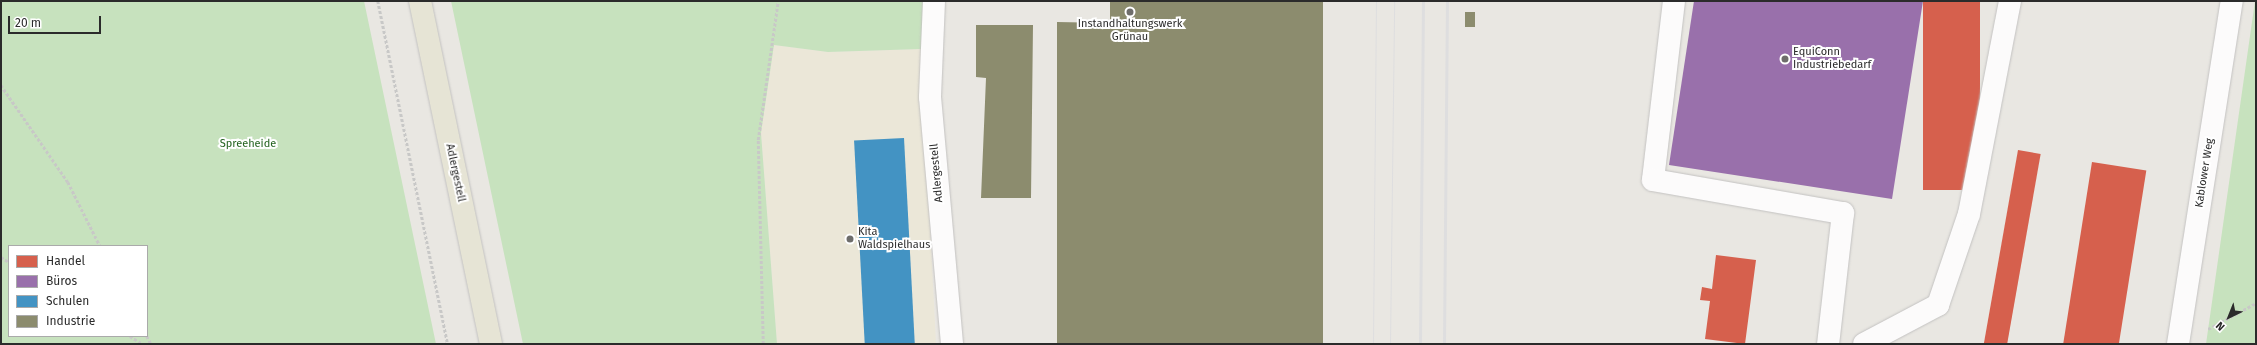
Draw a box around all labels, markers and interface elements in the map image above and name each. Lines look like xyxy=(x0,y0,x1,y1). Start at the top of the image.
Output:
marker: Instandhaltungswerk Grünau xyxy=(1125,7,1135,17)
scale bar xyxy=(10,8,103,34)
text: 20 m xyxy=(15,16,41,30)
place label: Instandhaltungswerk Grünau xyxy=(1078,18,1182,44)
place label: EquiConn Industriebedarf xyxy=(1793,46,1871,72)
marker: EquiConn Industriebedarf xyxy=(1780,54,1790,64)
park label: Spreeheide xyxy=(220,137,276,151)
street label: Kablower Weg xyxy=(2193,137,2217,209)
street label: Adlergestell xyxy=(442,143,468,203)
street label: Adlergestell xyxy=(928,143,946,203)
place label: Kita Waldspielhaus xyxy=(858,226,930,252)
marker: Kita Waldspielhaus xyxy=(845,234,855,244)
legend xyxy=(8,245,148,337)
text: Handel xyxy=(46,254,85,268)
text: Büros xyxy=(46,274,77,288)
text: Schulen xyxy=(46,294,89,308)
north arrow xyxy=(2209,297,2249,337)
text: Industrie xyxy=(46,314,95,328)
text: N xyxy=(2213,319,2228,333)

